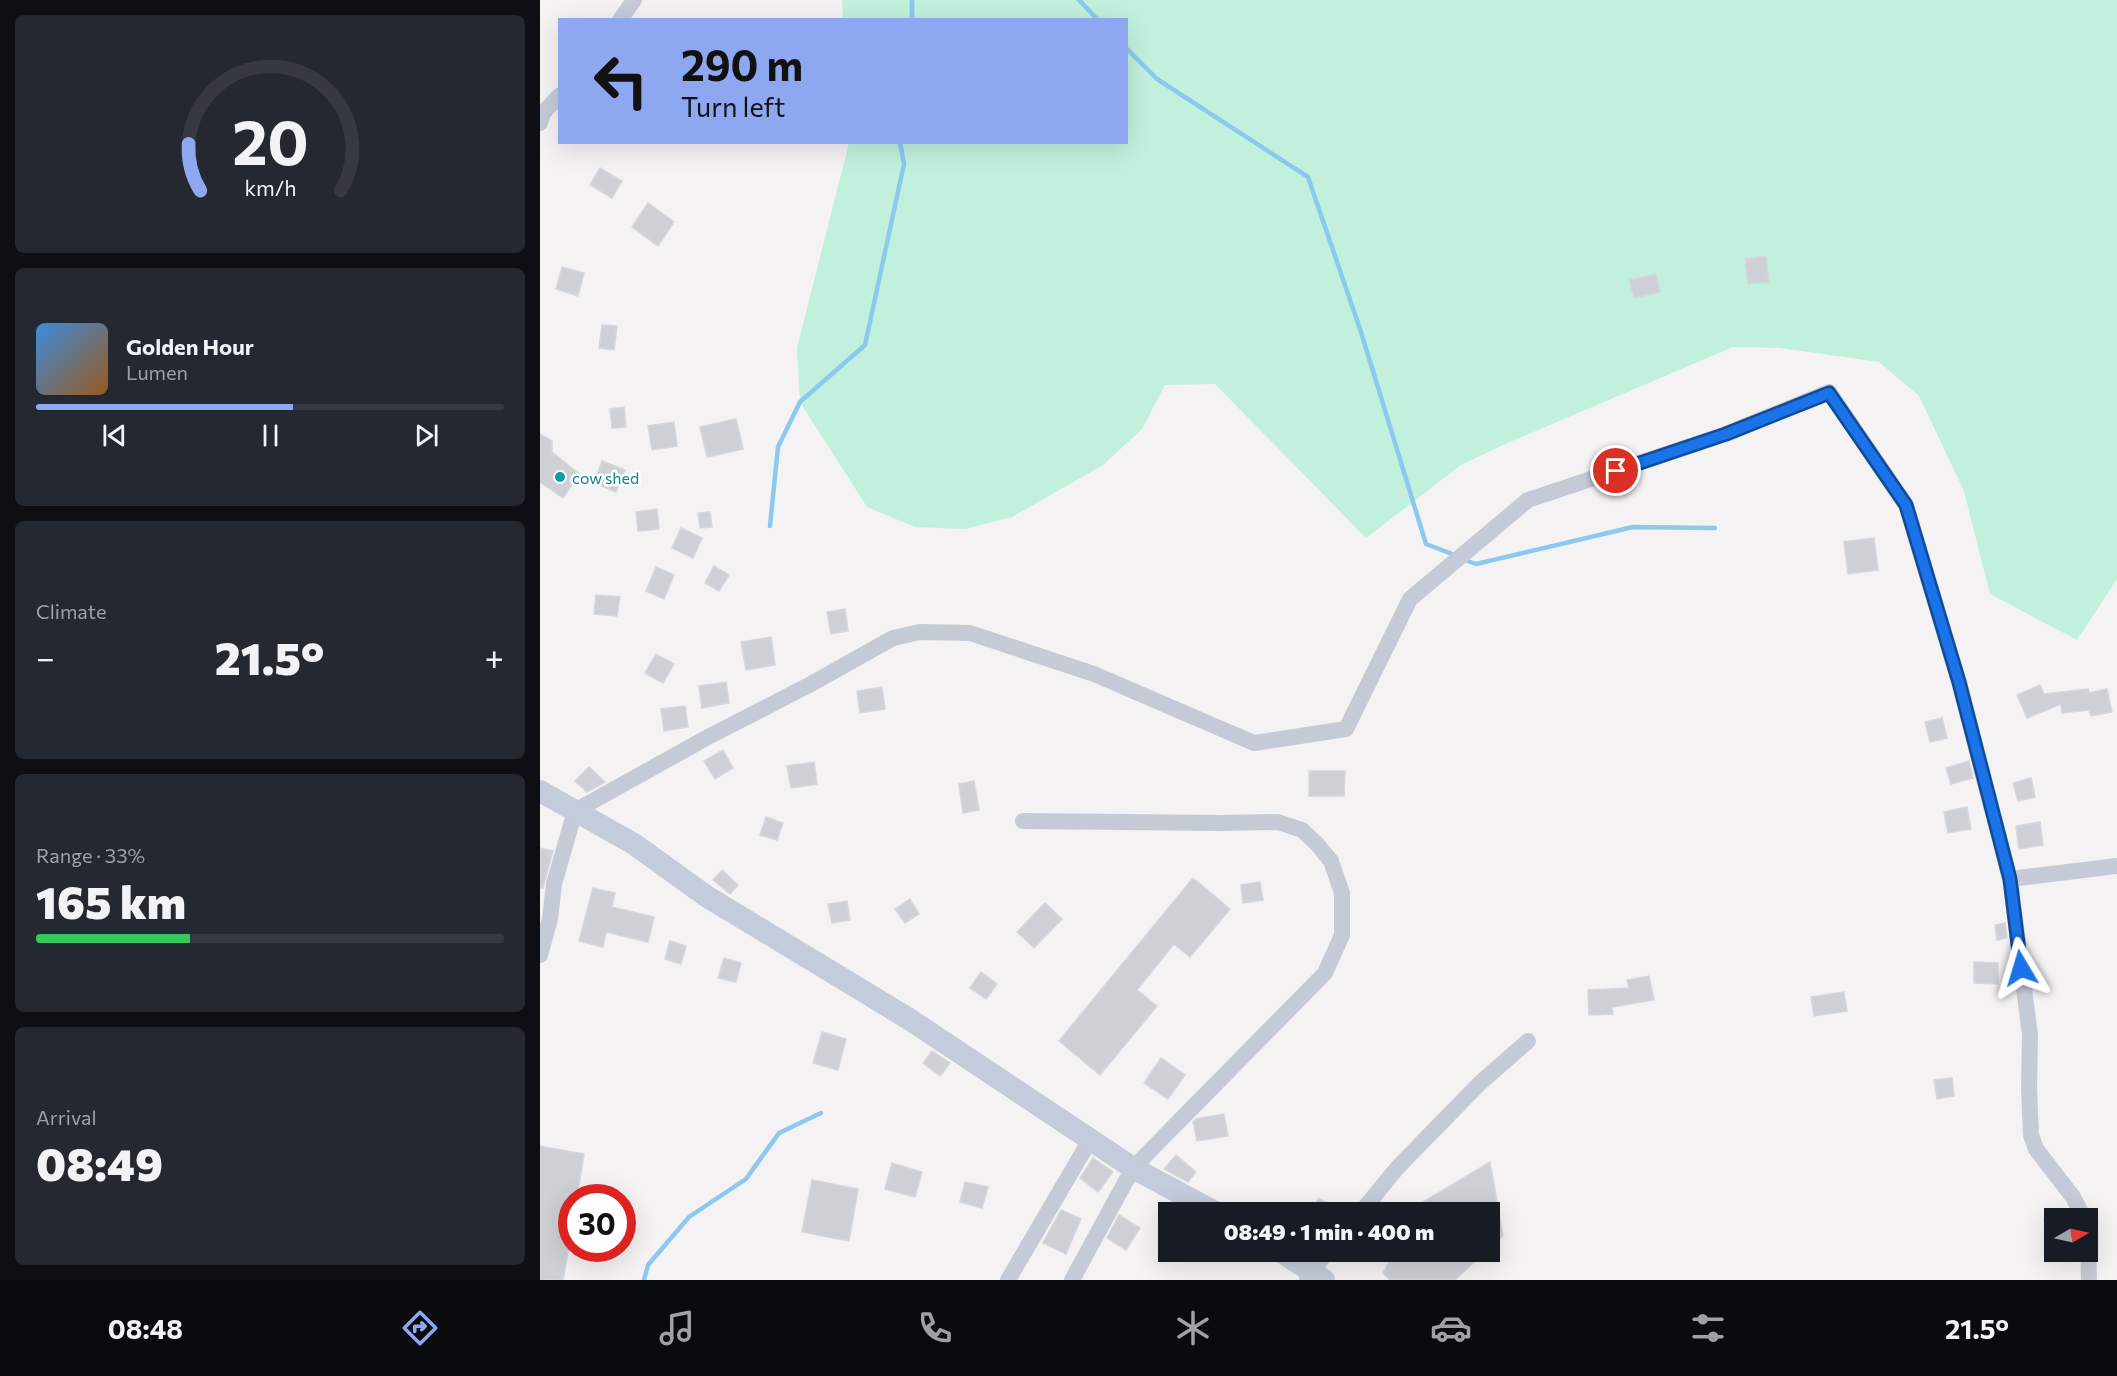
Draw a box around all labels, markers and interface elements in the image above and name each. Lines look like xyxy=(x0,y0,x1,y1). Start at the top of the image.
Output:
text: 290 m xyxy=(681,38,803,90)
icon: left xyxy=(582,42,660,120)
text: Turn left xyxy=(681,90,785,123)
text: 20 xyxy=(232,102,308,178)
text: km/h xyxy=(244,174,296,200)
text: Golden Hour xyxy=(126,333,254,360)
text: Lumen xyxy=(126,360,188,384)
icon: previous xyxy=(98,419,131,452)
icon: pause xyxy=(254,419,287,452)
icon: next xyxy=(410,419,443,452)
pin xyxy=(1590,445,1641,496)
icon: arrive xyxy=(1599,454,1632,487)
place label: cow shed xyxy=(572,468,639,487)
marker: cow shed xyxy=(553,470,567,484)
text: Climate xyxy=(36,599,106,623)
text: 21.5° xyxy=(215,629,325,684)
text: − xyxy=(36,636,55,677)
text: + xyxy=(485,636,504,677)
text: Range · 33% xyxy=(36,843,145,867)
text: 165 km xyxy=(36,873,186,928)
position arrow xyxy=(1989,936,2053,1000)
text: Arrival xyxy=(36,1105,97,1129)
text: 08:49 xyxy=(36,1135,163,1190)
speed limit sign: 30 xyxy=(558,1184,636,1262)
north arrow xyxy=(2044,1208,2098,1262)
map controls xyxy=(2044,1208,2098,1262)
text: 08:49 · 1 min · 400 m xyxy=(1224,1218,1434,1245)
icon: directions xyxy=(399,1307,441,1349)
icon: music xyxy=(656,1307,698,1349)
icon: phone xyxy=(914,1307,956,1349)
icon: climate xyxy=(1172,1307,1214,1349)
icon: car xyxy=(1430,1307,1472,1349)
icon: filters xyxy=(1687,1307,1729,1349)
text: 08:48 xyxy=(108,1312,183,1345)
text: 21.5° xyxy=(1945,1312,2009,1345)

